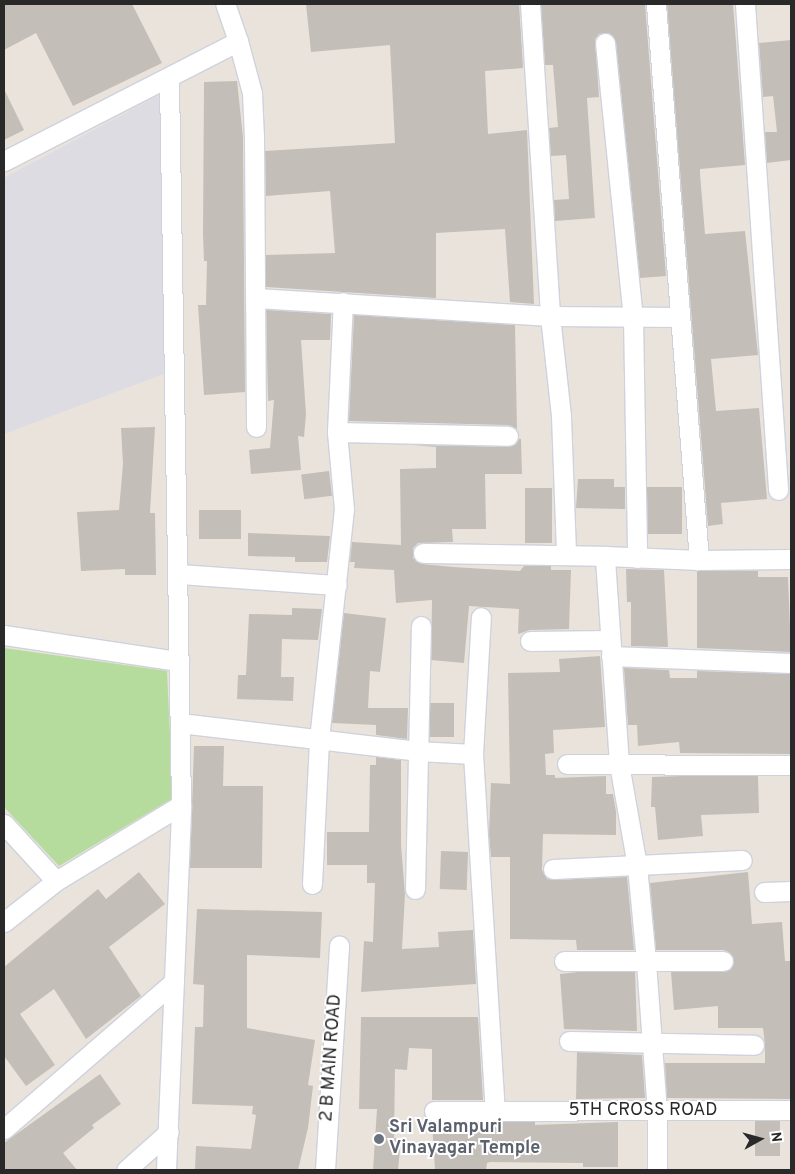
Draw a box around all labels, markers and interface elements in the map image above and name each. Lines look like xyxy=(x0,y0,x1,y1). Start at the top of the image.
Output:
street label: 2 B MAIN ROAD xyxy=(317,994,347,1122)
street label: 5TH CROSS ROAD xyxy=(569,1100,717,1122)
north arrow xyxy=(735,1114,785,1164)
place label: Sri Valampuri Vinayagar Temple xyxy=(389,1118,540,1160)
text: N xyxy=(766,1131,784,1143)
marker: Sri Valampuri Vinayagar Temple xyxy=(373,1133,385,1145)

